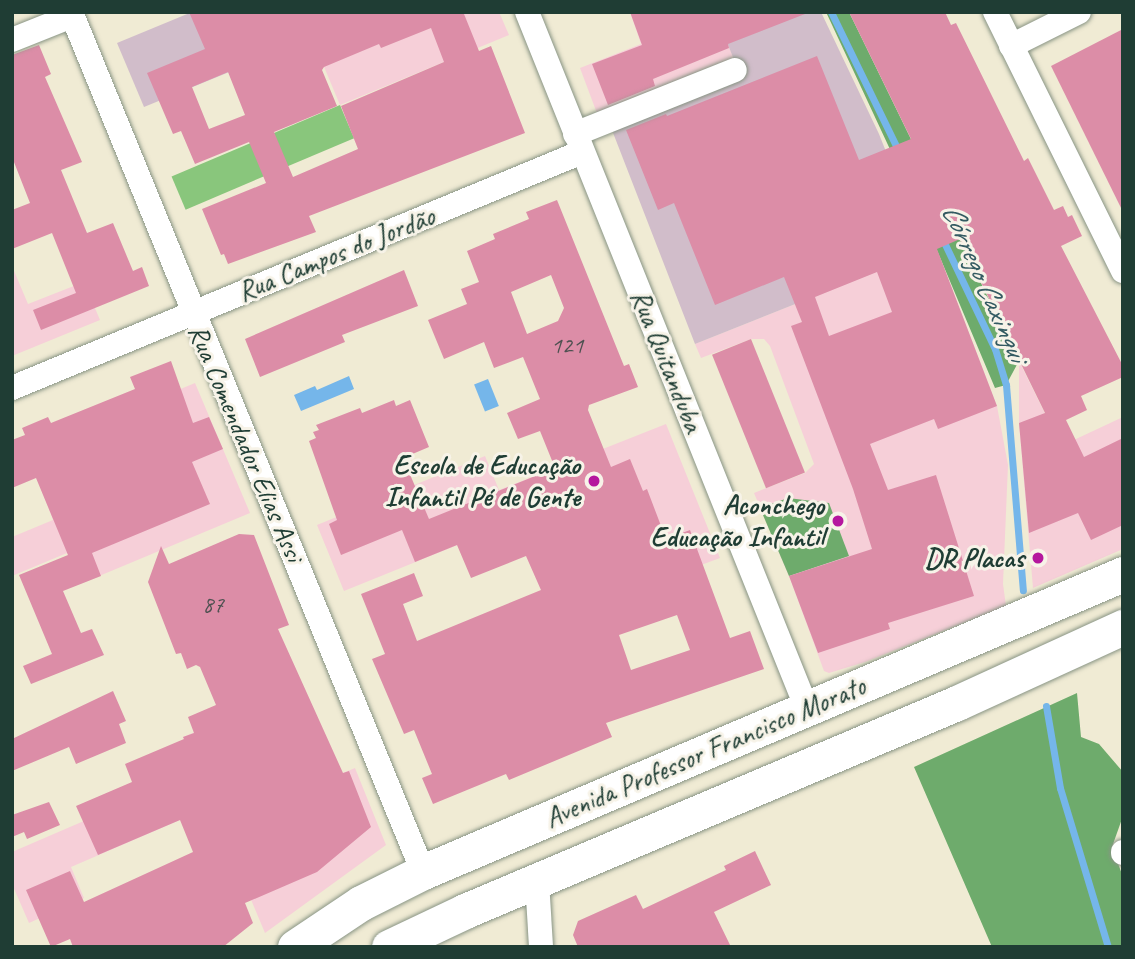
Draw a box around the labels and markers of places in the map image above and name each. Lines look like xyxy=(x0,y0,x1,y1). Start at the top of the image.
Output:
place label: Escola de Educação Infantil Pé de Gente xyxy=(385,448,580,514)
marker: Escola de Educação Infantil Pé de Gente xyxy=(586,473,602,489)
place label: Aconchego Educação Infantil xyxy=(650,488,824,554)
marker: Aconchego Educação Infantil xyxy=(830,513,846,529)
place label: DR Placas xyxy=(925,541,1024,575)
marker: DR Placas xyxy=(1030,550,1046,566)

